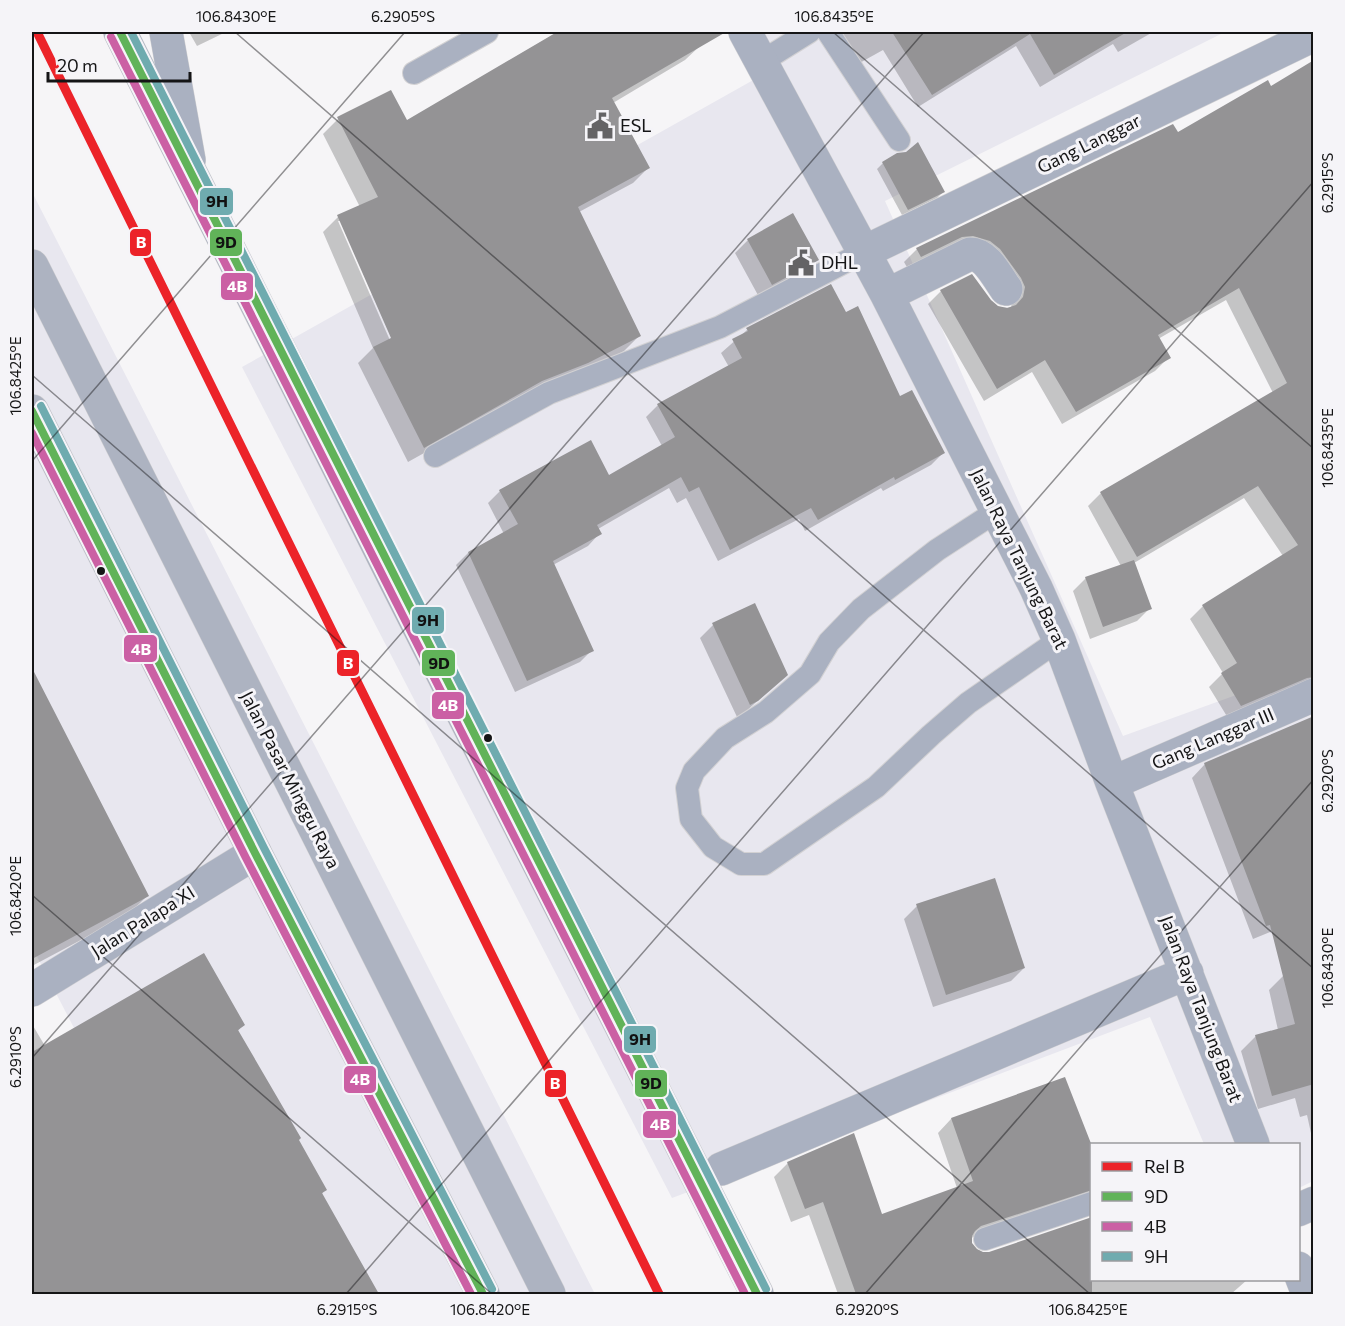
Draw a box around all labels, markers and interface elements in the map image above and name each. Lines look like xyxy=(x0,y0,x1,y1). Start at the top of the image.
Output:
text: 106.8430°E xyxy=(196,7,276,25)
text: 6.2905°S xyxy=(371,7,435,25)
text: 106.8435°E xyxy=(794,7,874,25)
scale bar xyxy=(48,45,190,83)
text: 20 m xyxy=(57,54,98,76)
street label: Gang Langgar xyxy=(1033,109,1144,178)
public building icon: ESL xyxy=(585,111,615,141)
place label: ESL xyxy=(620,114,652,136)
text: 6.2915°S xyxy=(1318,152,1336,213)
line badge: 9H xyxy=(199,187,234,216)
text: 9H xyxy=(206,191,228,210)
line badge: B xyxy=(129,228,152,257)
line badge: 9D xyxy=(209,228,243,257)
text: B xyxy=(136,232,147,251)
text: 9D xyxy=(215,232,237,251)
public building icon: DHL xyxy=(786,248,816,278)
place label: DHL xyxy=(821,251,858,273)
line badge: 4B xyxy=(220,272,254,301)
text: 4B xyxy=(227,276,248,295)
text: 106.8425°E xyxy=(6,336,24,416)
text: 106.8435°E xyxy=(1318,408,1336,488)
street label: Jalan Raya Tanjung Barat xyxy=(967,465,1073,653)
unlabelled marker xyxy=(95,565,107,577)
line badge: 9H xyxy=(411,606,445,635)
text: 9H xyxy=(417,610,439,629)
line badge: 4B xyxy=(123,634,158,663)
text: 4B xyxy=(131,639,152,658)
line badge: B xyxy=(336,649,360,677)
line badge: 9D xyxy=(421,649,456,677)
text: B xyxy=(343,653,354,672)
text: 9D xyxy=(428,653,450,672)
street label: Jalan Pasar Minggu Raya xyxy=(237,687,345,872)
line badge: 4B xyxy=(431,691,465,720)
text: 4B xyxy=(438,695,459,714)
street label: Gang Langgar III xyxy=(1148,702,1277,774)
unlabelled marker xyxy=(482,732,494,744)
text: 6.2920°S xyxy=(1318,749,1336,813)
text: 106.8420°E xyxy=(6,856,24,936)
street label: Jalan Palapa XI xyxy=(87,881,198,962)
street label: Jalan Raya Tanjung Barat xyxy=(1156,912,1248,1105)
text: 106.8430°E xyxy=(1318,928,1336,1008)
line badge: 9H xyxy=(623,1025,657,1054)
text: 6.2910°S xyxy=(6,1026,24,1088)
text: 9H xyxy=(629,1029,651,1048)
line badge: 4B xyxy=(343,1065,377,1094)
text: 4B xyxy=(350,1069,371,1088)
line badge: B xyxy=(544,1069,567,1098)
line badge: 9D xyxy=(634,1069,668,1098)
text: B xyxy=(550,1073,561,1092)
text: 9D xyxy=(640,1073,662,1092)
line badge: 4B xyxy=(642,1110,677,1139)
text: 4B xyxy=(650,1114,671,1133)
legend xyxy=(1090,1143,1300,1281)
text: Rel B xyxy=(1144,1155,1185,1177)
text: 9D xyxy=(1144,1185,1168,1207)
text: 4B xyxy=(1144,1215,1166,1237)
text: 9H xyxy=(1144,1245,1168,1267)
text: 6.2915°S xyxy=(317,1300,378,1318)
text: 106.8420°E xyxy=(450,1300,530,1318)
text: 6.2920°S xyxy=(835,1300,899,1318)
text: 106.8425°E xyxy=(1048,1300,1128,1318)

